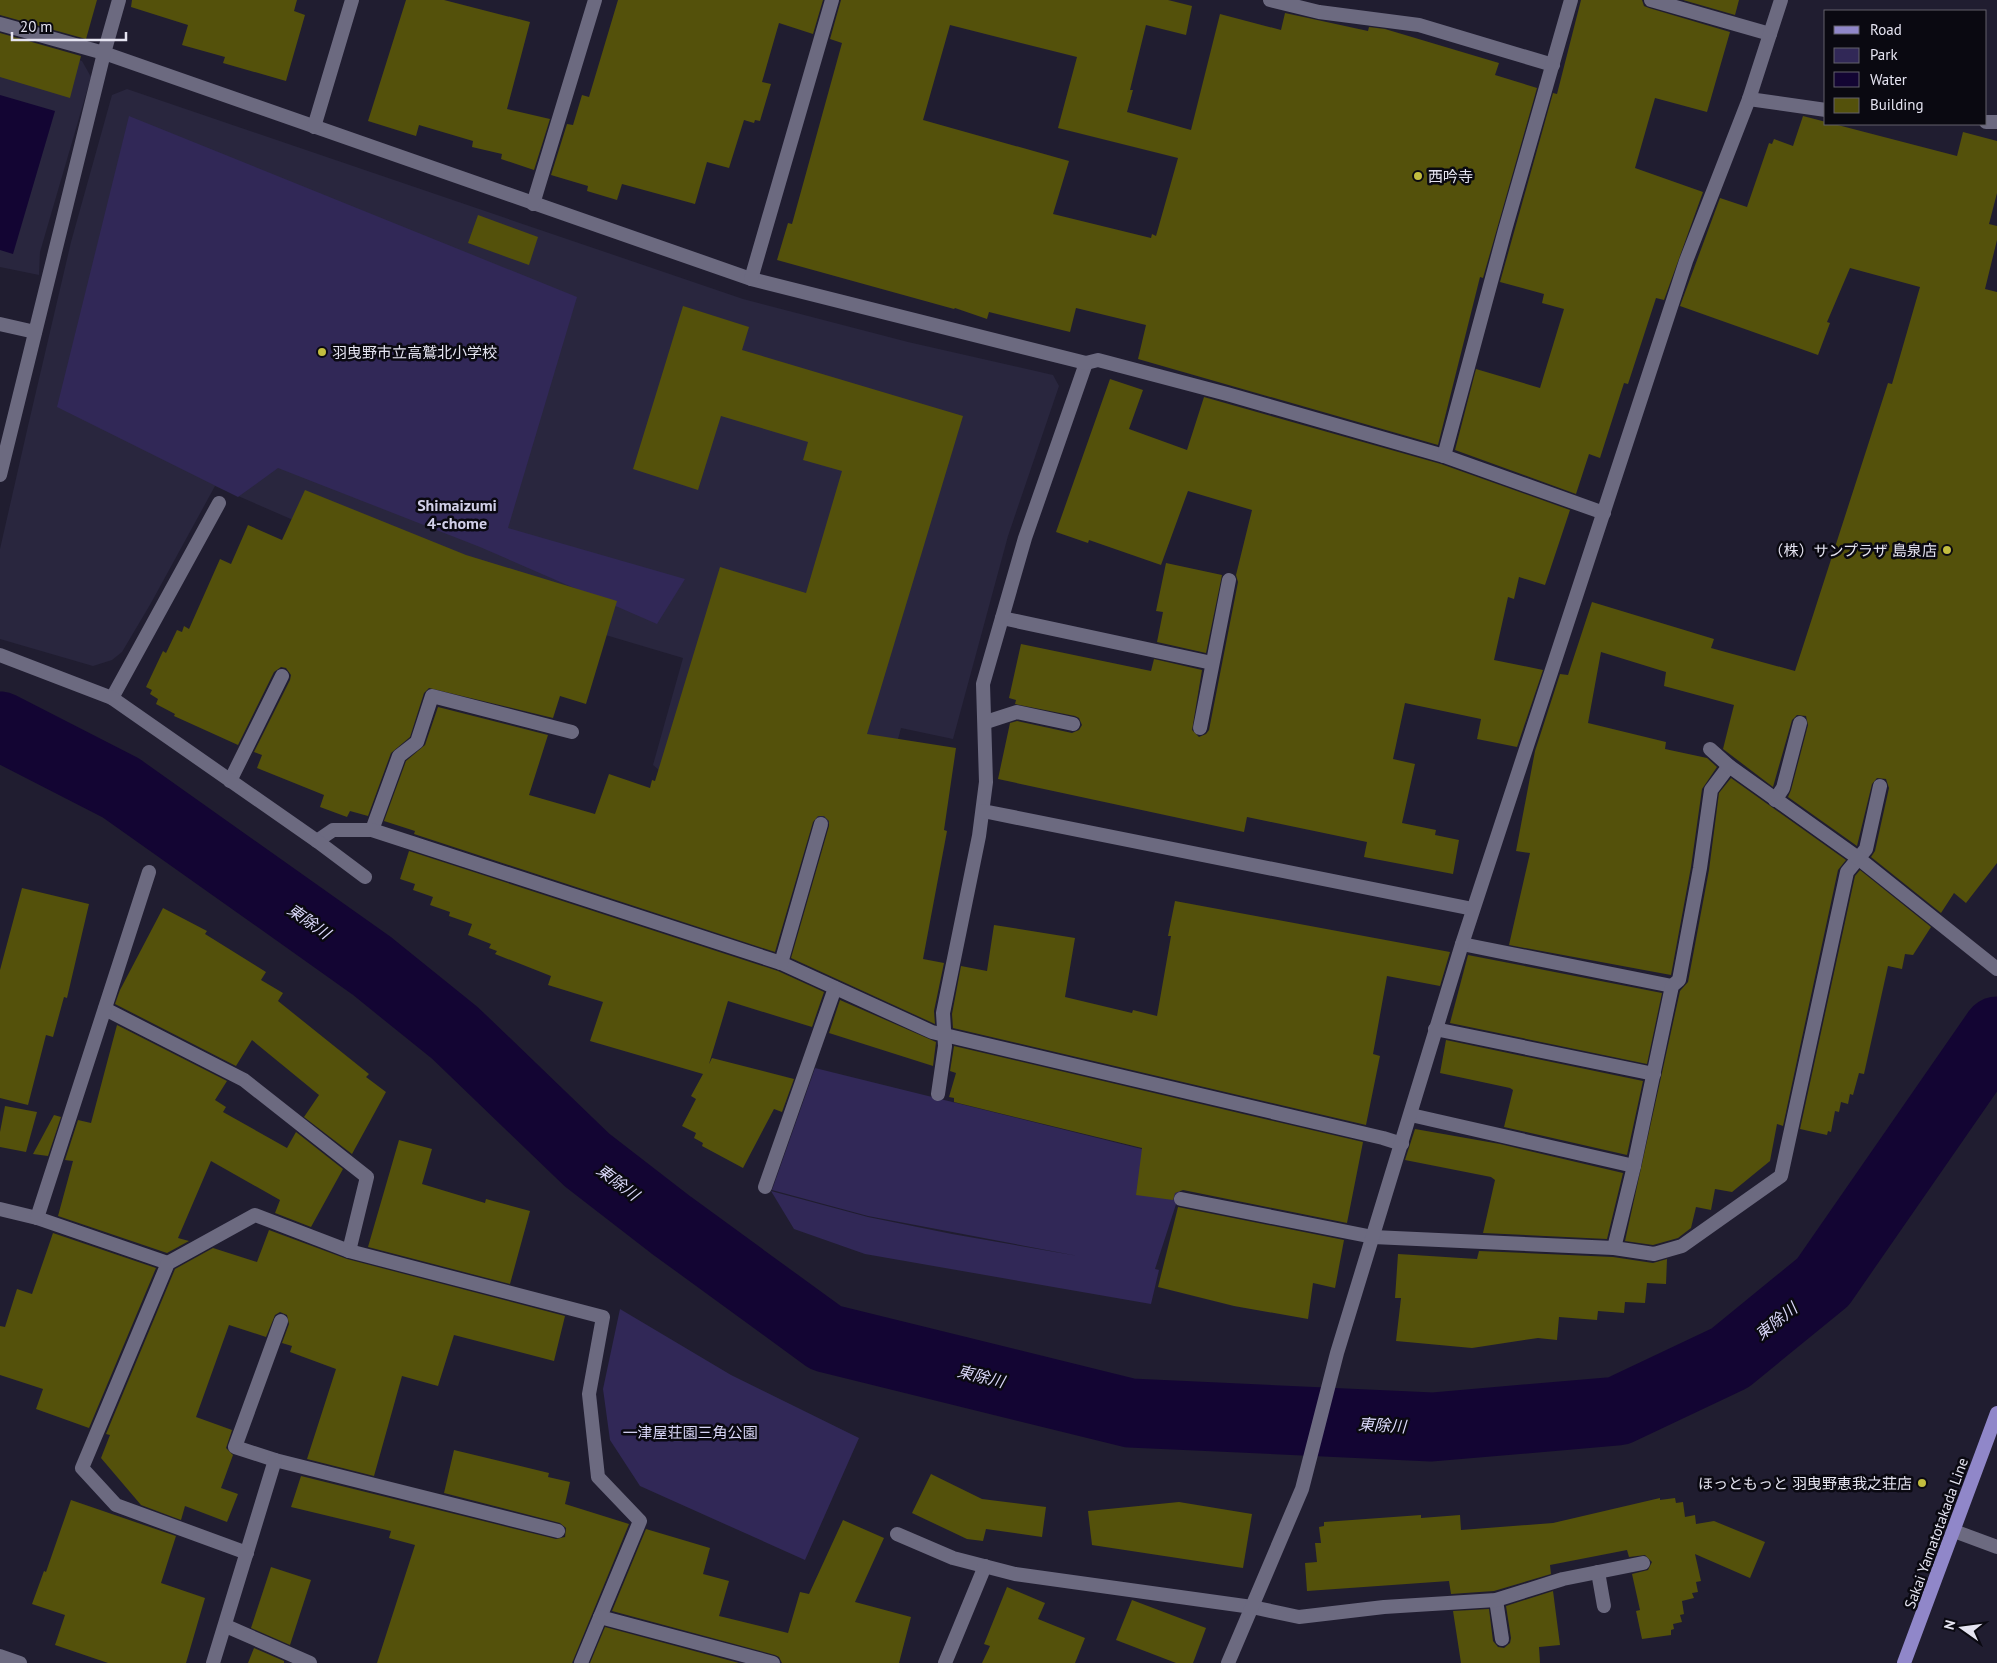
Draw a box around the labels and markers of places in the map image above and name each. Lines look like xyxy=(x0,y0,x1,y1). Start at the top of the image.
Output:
place label: 西吟寺 xyxy=(1428,167,1473,186)
marker: 西吟寺 xyxy=(1412,170,1424,182)
place label: 羽曳野市立高鷲北小学校 xyxy=(332,343,497,362)
marker: 羽曳野市立高鷲北小学校 xyxy=(316,346,328,358)
place label: （株）サンプラザ 島泉店 xyxy=(1768,541,1937,560)
marker: （株）サンプラザ 島泉店 xyxy=(1941,544,1953,556)
place label: ほっともっと 羽曳野恵我之荘店 xyxy=(1698,1474,1912,1493)
marker: ほっともっと 羽曳野恵我之荘店 xyxy=(1916,1477,1928,1489)

